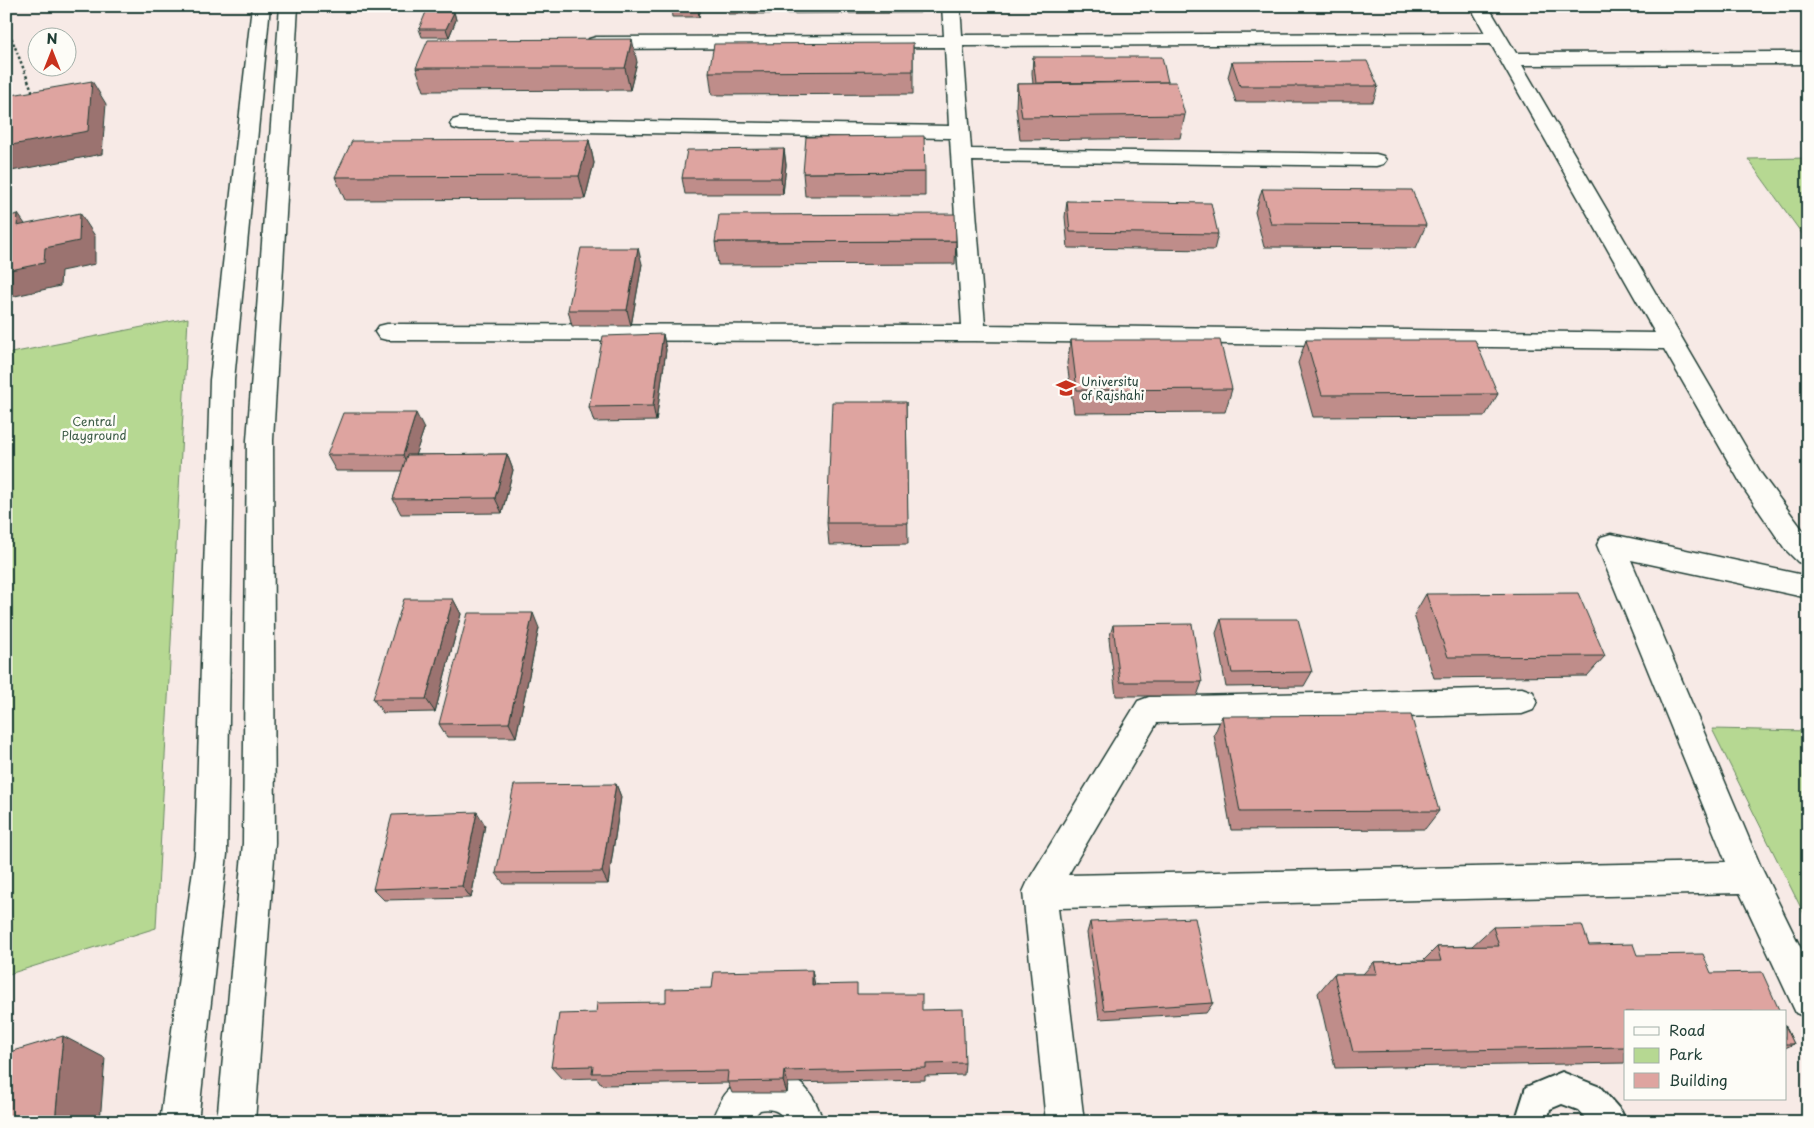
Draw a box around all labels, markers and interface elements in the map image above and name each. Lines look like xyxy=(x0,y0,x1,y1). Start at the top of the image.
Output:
north arrow xyxy=(28,28,78,78)
text: N xyxy=(46,28,58,49)
place label: University of Rajshahi xyxy=(1081,372,1144,404)
school or university icon: University of Rajshahi xyxy=(1055,377,1077,399)
park label: Central Playground xyxy=(62,412,126,444)
legend xyxy=(1624,1010,1786,1100)
text: Road xyxy=(1669,1018,1705,1041)
text: Park xyxy=(1669,1042,1703,1065)
text: Building xyxy=(1669,1068,1728,1091)

